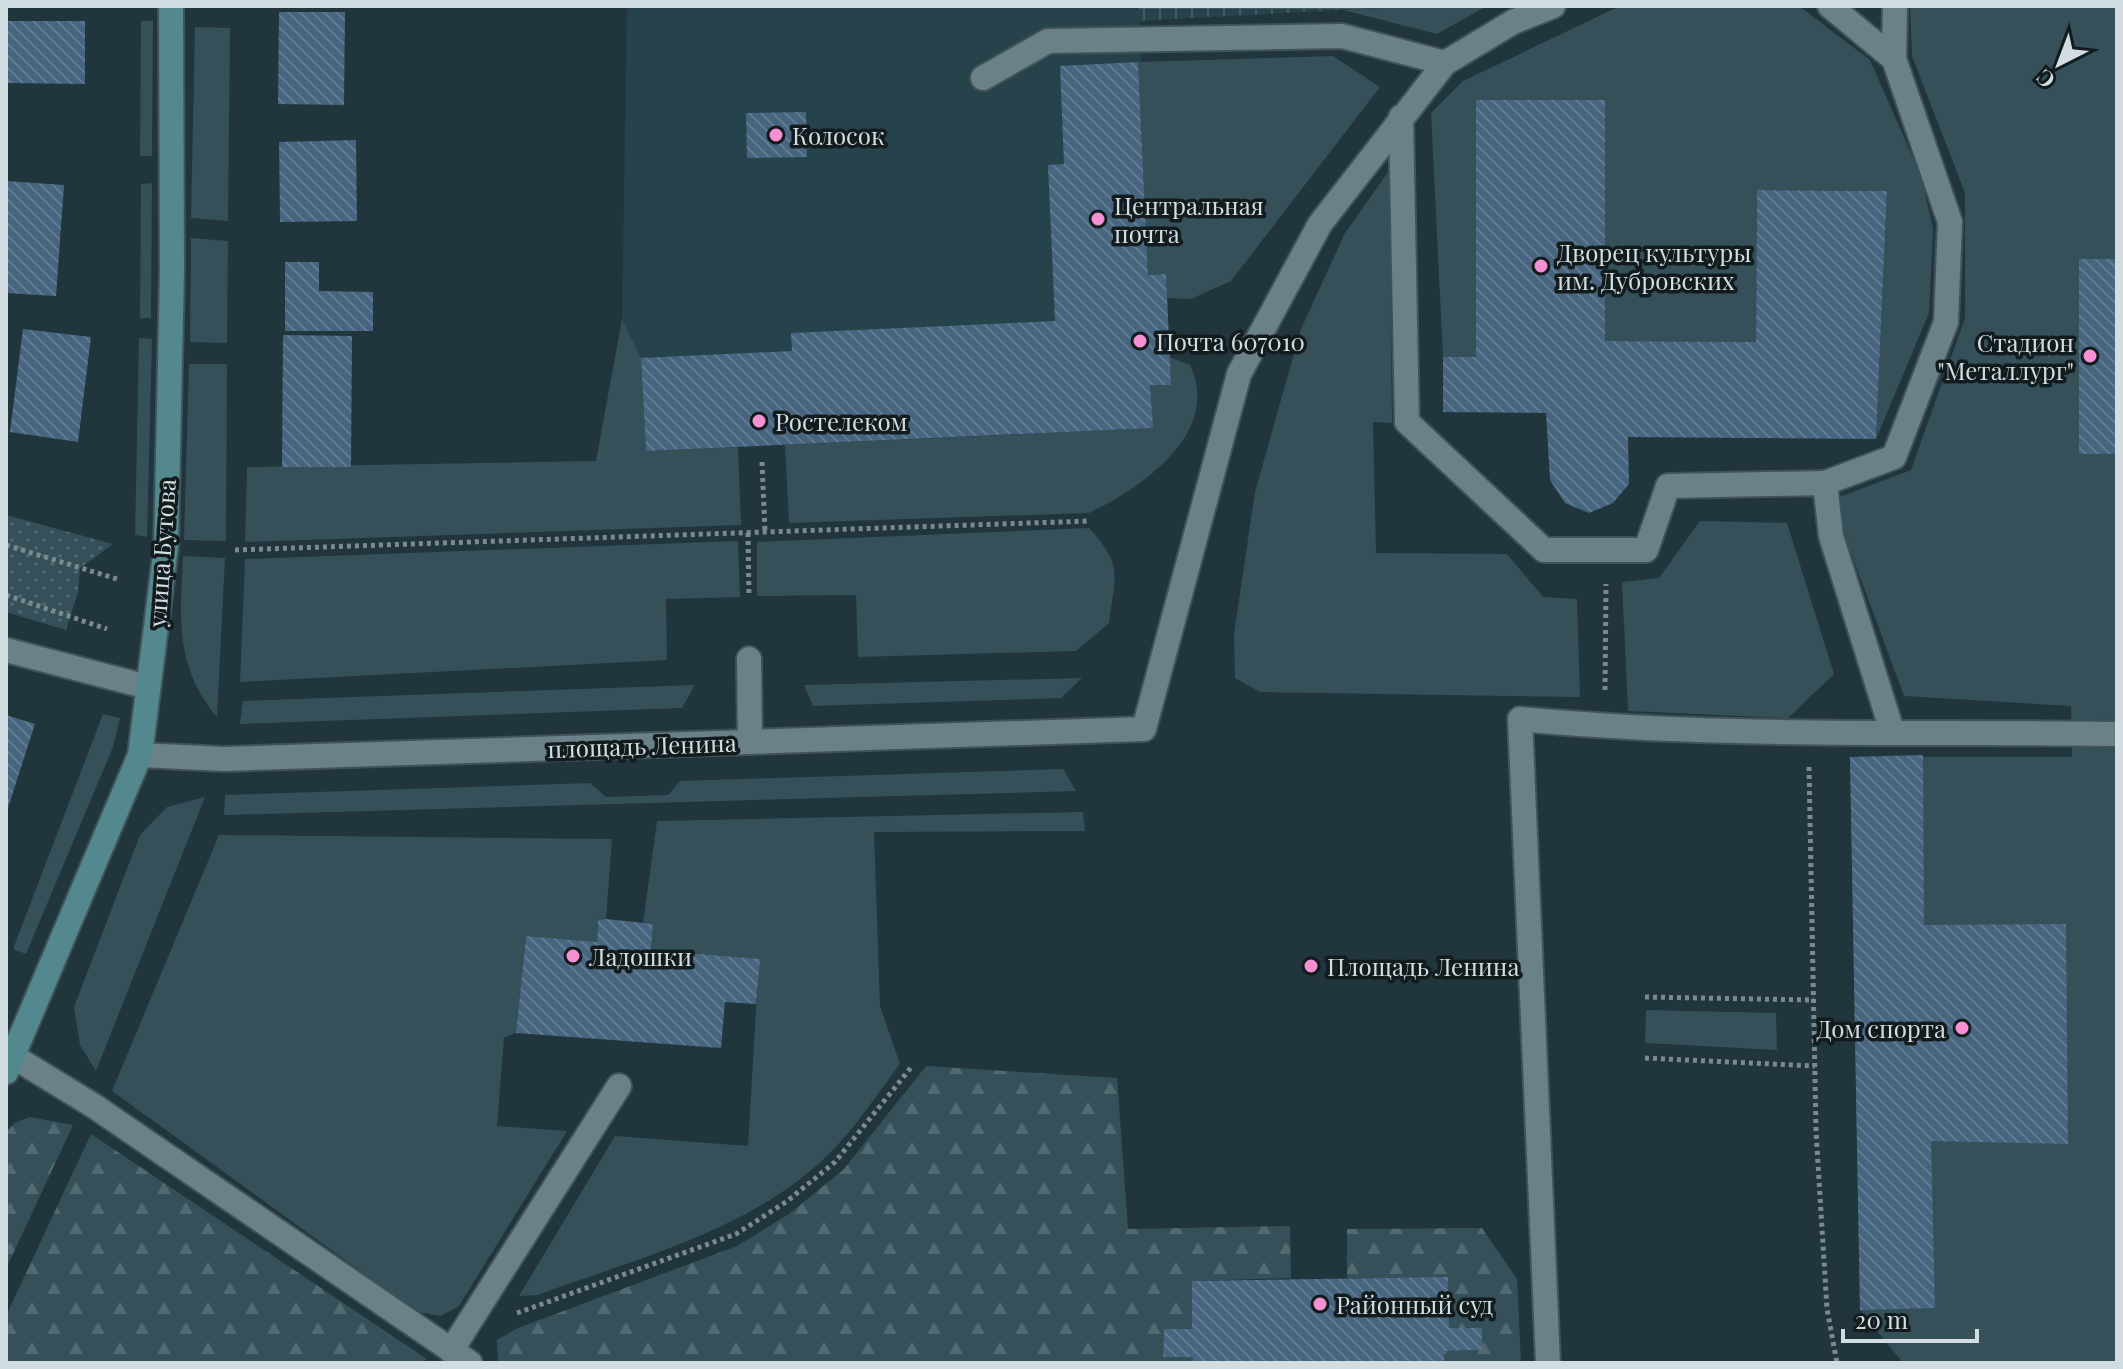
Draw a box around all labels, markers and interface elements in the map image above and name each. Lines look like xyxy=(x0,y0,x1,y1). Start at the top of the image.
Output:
north arrow xyxy=(2019,24,2099,104)
text: С xyxy=(2029,63,2061,96)
place label: Колосок xyxy=(792,119,885,151)
marker: Колосок xyxy=(767,126,785,144)
place label: Центральная почта xyxy=(1114,189,1264,249)
marker: Центральная почта xyxy=(1089,210,1107,228)
place label: Дворец культуры им. Дубровских xyxy=(1557,236,1751,296)
marker: Дворец культуры им. Дубровских xyxy=(1532,257,1550,275)
place label: Почта 607010 xyxy=(1156,325,1305,357)
place label: Стадион "Металлург" xyxy=(1938,326,2074,386)
marker: Почта 607010 xyxy=(1131,332,1149,350)
marker: Стадион "Металлург" xyxy=(2081,347,2099,365)
place label: Ростелеком xyxy=(775,405,908,437)
marker: Ростелеком xyxy=(750,412,768,430)
street label: улица Бутова xyxy=(140,478,182,629)
street label: площадь Ленина xyxy=(547,726,737,764)
place label: Ладошки xyxy=(588,940,692,972)
marker: Ладошки xyxy=(564,947,582,965)
place label: Площадь Ленина xyxy=(1327,950,1520,982)
marker: Площадь Ленина xyxy=(1302,957,1320,975)
place label: Дом спорта xyxy=(1816,1012,1946,1044)
marker: Дом спорта xyxy=(1953,1019,1971,1037)
place label: Районный суд xyxy=(1336,1288,1494,1320)
scale bar xyxy=(1843,1293,1977,1343)
marker: Районный суд xyxy=(1311,1295,1329,1313)
text: 20 m xyxy=(1855,1303,1908,1335)

